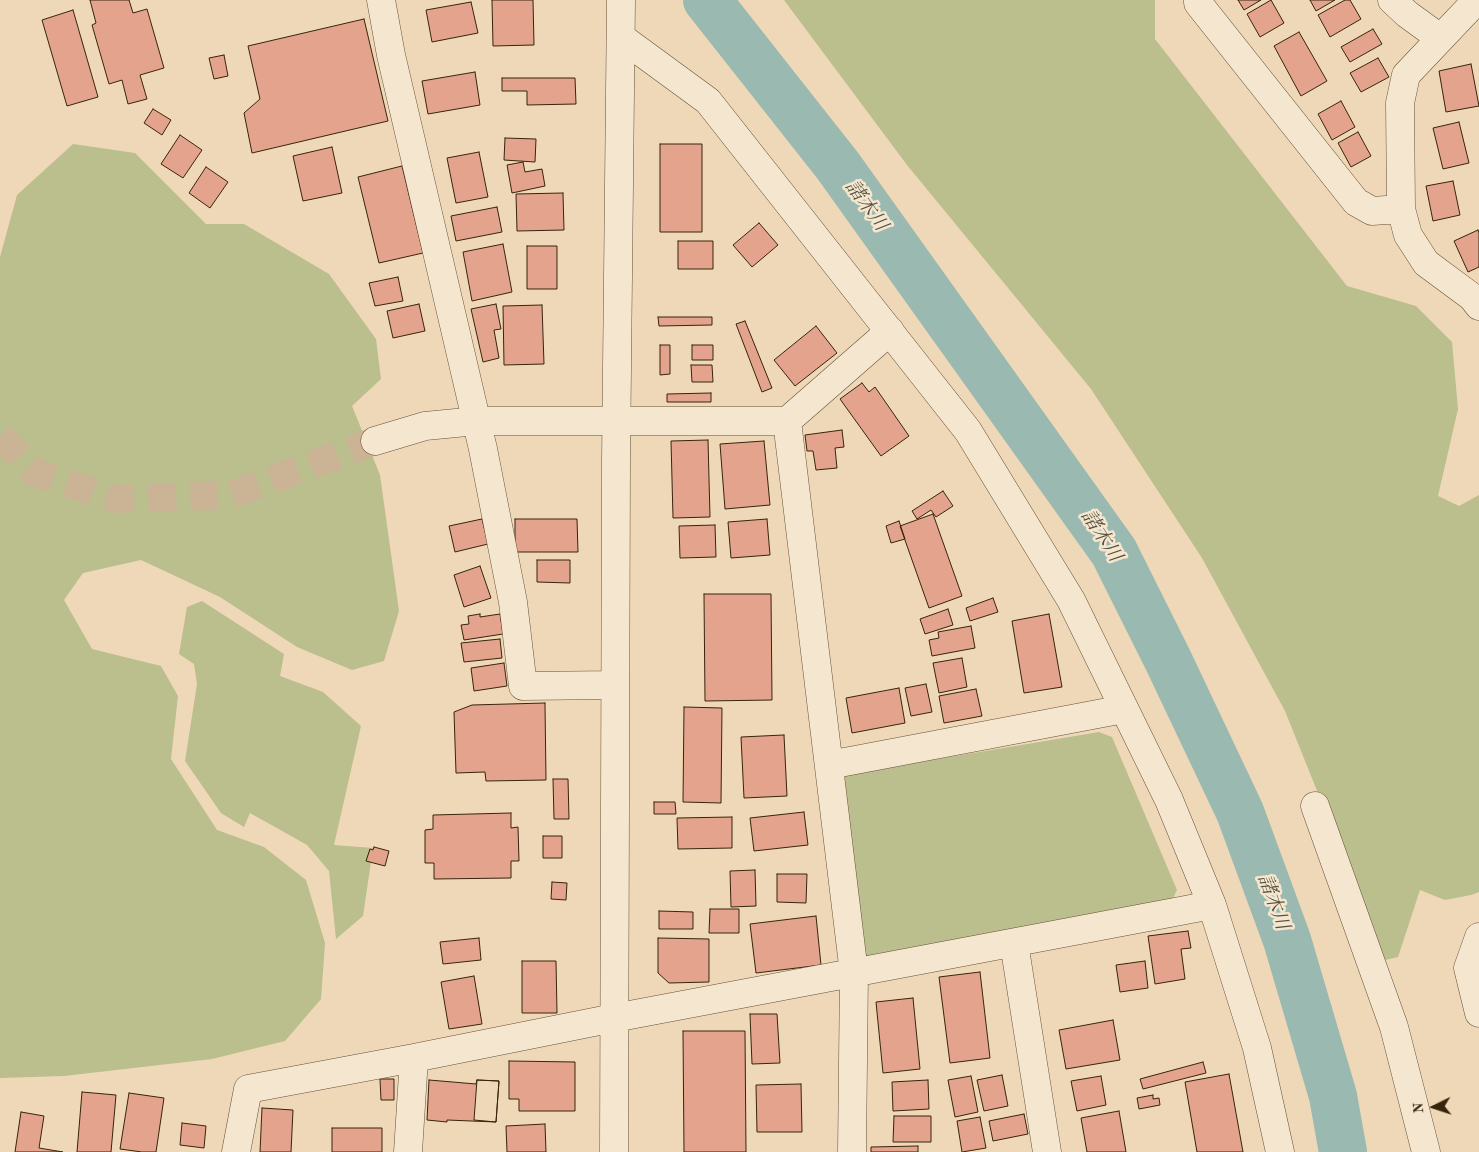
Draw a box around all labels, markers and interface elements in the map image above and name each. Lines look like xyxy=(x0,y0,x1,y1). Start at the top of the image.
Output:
water label: 諸木川 xyxy=(840,176,892,236)
water label: 諸木川 xyxy=(1076,506,1126,566)
water label: 諸木川 xyxy=(1253,871,1293,933)
north arrow xyxy=(1409,1082,1459,1132)
text: N xyxy=(1412,1102,1426,1114)

